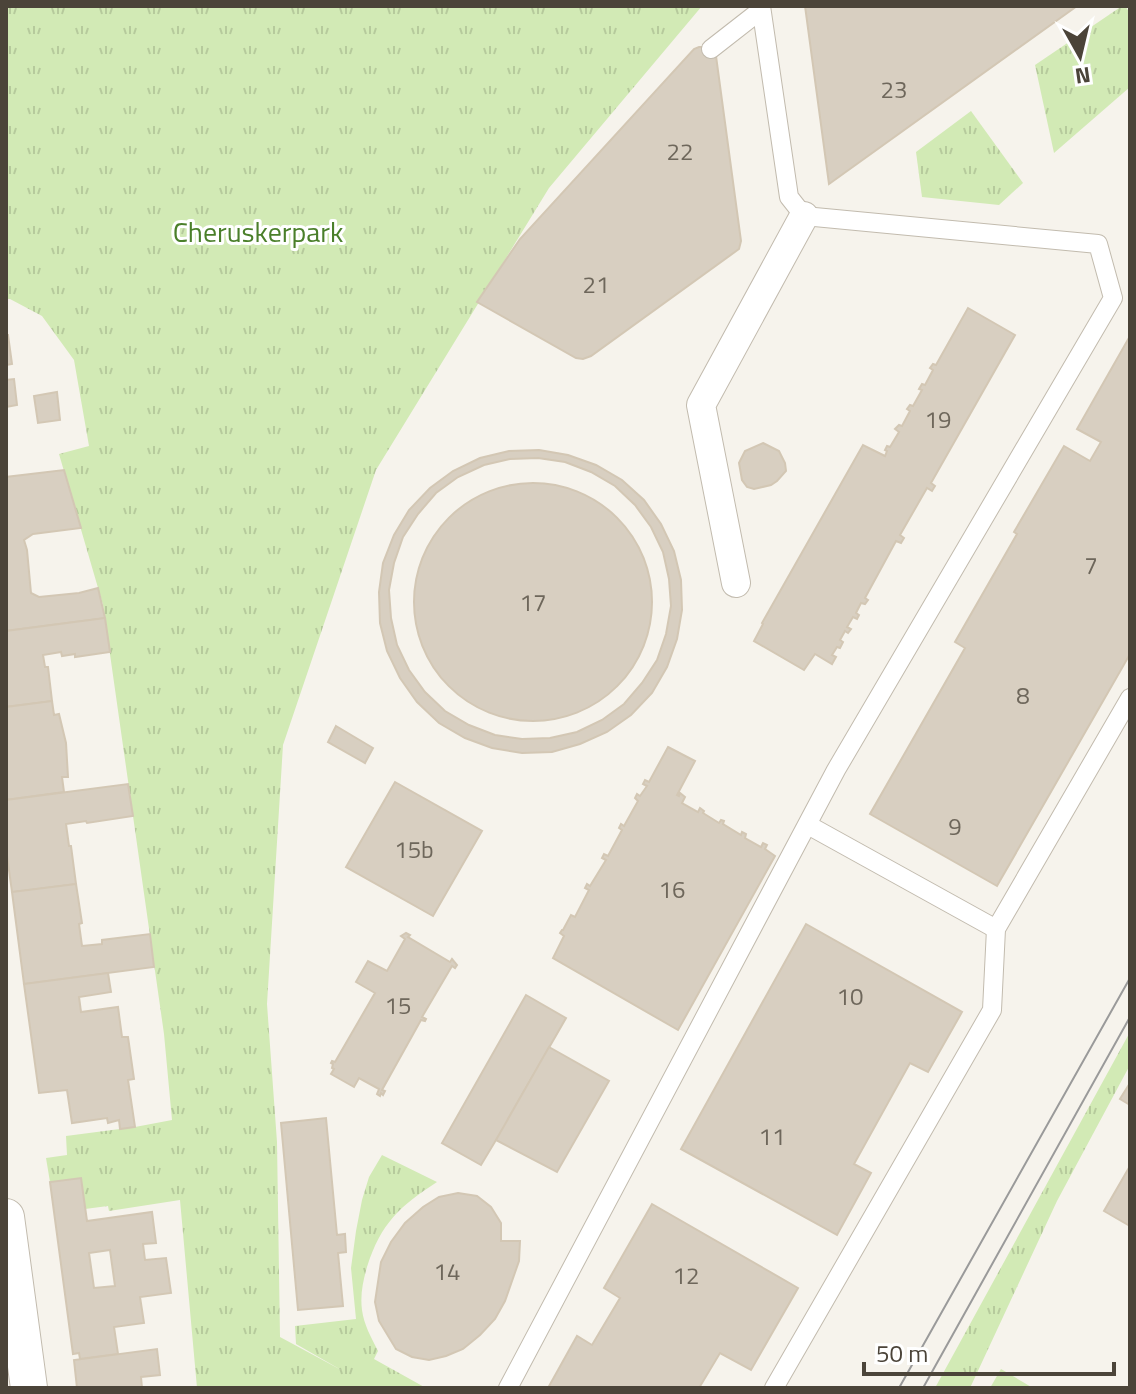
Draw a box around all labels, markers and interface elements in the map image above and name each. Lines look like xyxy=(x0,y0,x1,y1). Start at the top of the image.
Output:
north arrow xyxy=(1040,16,1120,96)
text: N xyxy=(1073,58,1093,94)
house number: 23 xyxy=(881,71,907,107)
house number: 22 xyxy=(667,133,693,169)
park label: Cheruskerpark xyxy=(173,210,343,253)
house number: 21 xyxy=(583,266,609,302)
house number: 19 xyxy=(925,401,951,437)
house number: 7 xyxy=(1084,547,1098,583)
house number: 17 xyxy=(520,584,546,620)
house number: 8 xyxy=(1016,677,1030,713)
house number: 9 xyxy=(948,808,962,844)
house number: 15b xyxy=(394,831,434,867)
house number: 16 xyxy=(659,871,685,907)
house number: 10 xyxy=(837,978,863,1014)
house number: 15 xyxy=(385,987,411,1023)
house number: 11 xyxy=(759,1118,785,1154)
house number: 14 xyxy=(434,1253,460,1289)
house number: 12 xyxy=(673,1257,699,1293)
scale bar xyxy=(864,1326,1114,1376)
text: 50 m xyxy=(876,1335,928,1371)

